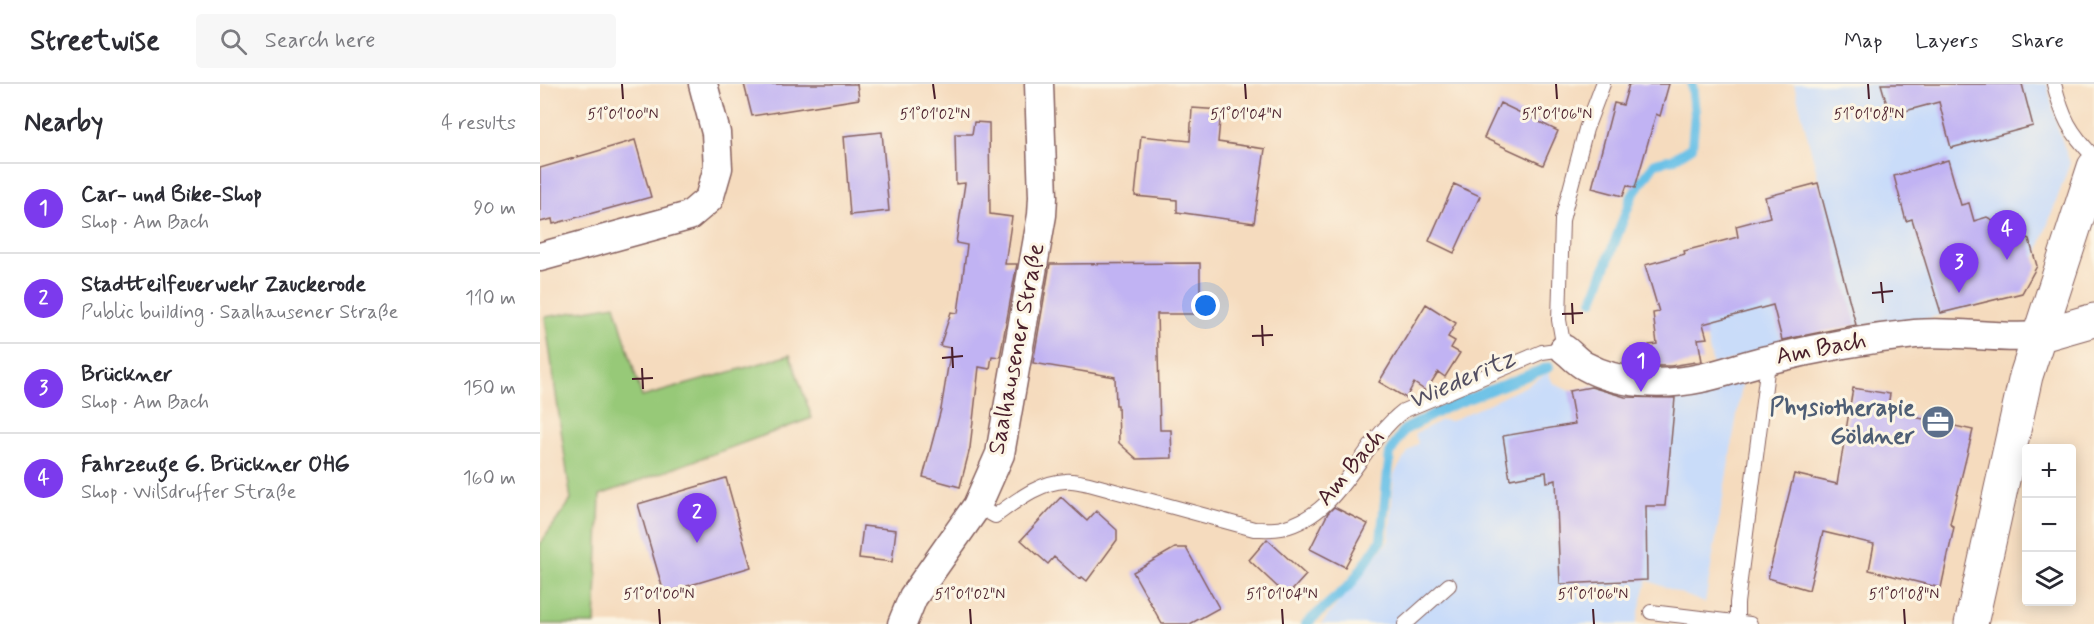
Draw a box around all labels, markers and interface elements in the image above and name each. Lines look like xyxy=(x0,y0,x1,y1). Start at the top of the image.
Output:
search box xyxy=(196,14,616,68)
text: Streetwise xyxy=(30,23,160,60)
icon: search xyxy=(217,25,250,58)
text: Search here xyxy=(265,27,375,55)
text: Map xyxy=(1844,27,1882,55)
text: Layers xyxy=(1915,27,1978,55)
text: Share xyxy=(2011,27,2064,55)
text: 51°01'00"N xyxy=(588,105,658,125)
text: 51°01'02"N xyxy=(900,105,970,125)
text: 51°01'04"N xyxy=(1210,105,1282,125)
text: 51°01'06"N xyxy=(1522,105,1592,125)
text: 51°01'08"N xyxy=(1834,105,1904,125)
text: Nearby xyxy=(24,106,103,140)
text: 4 results xyxy=(441,110,516,137)
text: Car- und Bike-Shop xyxy=(81,181,262,209)
text: 1 xyxy=(39,195,48,222)
text: 90 m xyxy=(473,195,516,222)
text: Shop · Am Bach xyxy=(81,209,209,236)
pin: 4 xyxy=(1988,210,2026,260)
street label: Saalhausener Straße xyxy=(981,241,1053,457)
pin: 3 xyxy=(1940,244,1978,293)
text: Stadtteilfeuerwehr Zauckerode xyxy=(81,271,366,299)
text: 2 xyxy=(39,285,48,312)
text: 110 m xyxy=(465,285,516,312)
your location xyxy=(1191,291,1220,320)
text: Public building · Saalhausener Straße xyxy=(81,299,398,326)
street label: Am Bach xyxy=(1773,325,1869,373)
water label: Wiederitz xyxy=(1403,341,1521,419)
pin: 1 xyxy=(1622,342,1660,392)
text: Brückner xyxy=(81,361,173,389)
text: 3 xyxy=(39,375,48,402)
text: 150 m xyxy=(463,375,516,402)
text: Shop · Am Bach xyxy=(81,389,209,416)
place label: Physiotherapie Göldner xyxy=(1770,393,1915,452)
office icon: Physiotherapie Göldner xyxy=(1920,404,1956,440)
street label: Am Bach xyxy=(1310,423,1392,513)
map controls xyxy=(2022,444,2076,606)
button: + xyxy=(2022,444,2076,498)
text: Fahrzeuge G. Brückner OHG xyxy=(81,451,350,479)
text: 4 xyxy=(38,465,49,492)
text: 160 m xyxy=(463,465,516,492)
text: Shop · Wilsdruffer Straße xyxy=(81,479,296,506)
pin: 2 xyxy=(678,494,716,543)
button: − xyxy=(2022,498,2076,552)
button: layers xyxy=(2022,552,2076,606)
text: 51°01'00"N xyxy=(624,585,694,605)
text: 51°01'02"N xyxy=(935,585,1005,605)
text: 51°01'04"N xyxy=(1246,585,1318,605)
text: 51°01'06"N xyxy=(1558,585,1628,605)
text: 51°01'08"N xyxy=(1869,585,1939,605)

